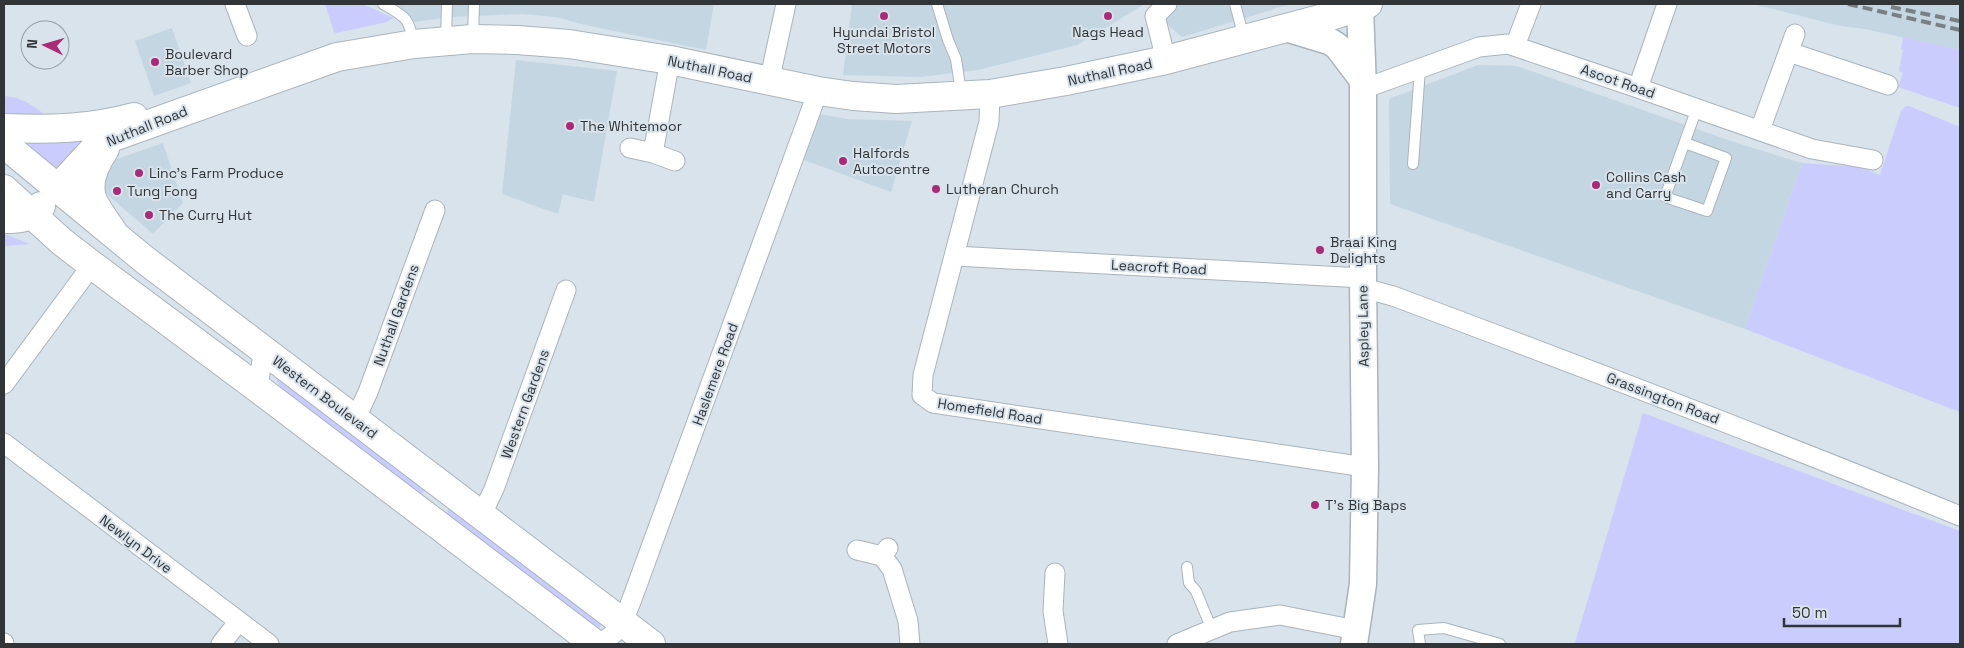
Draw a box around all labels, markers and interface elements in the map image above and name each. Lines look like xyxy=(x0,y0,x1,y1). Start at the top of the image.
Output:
marker: Hyundai Bristol Street Motors xyxy=(878,10,890,22)
marker: Nags Head xyxy=(1102,10,1114,22)
north arrow xyxy=(20,20,70,70)
place label: Hyundai Bristol Street Motors xyxy=(833,23,935,57)
place label: Nags Head xyxy=(1072,23,1144,41)
text: N xyxy=(23,38,41,49)
place label: Boulevard Barber Shop xyxy=(165,45,249,79)
street label: Nuthall Road xyxy=(666,51,754,87)
street label: Nuthall Road xyxy=(1066,54,1154,90)
marker: Boulevard Barber Shop xyxy=(149,56,161,68)
street label: Ascot Road xyxy=(1578,60,1658,102)
street label: Nuthall Road xyxy=(104,102,190,150)
place label: The Whitemoor xyxy=(580,117,682,135)
marker: The Whitemoor xyxy=(564,120,576,132)
place label: Halfords Autocentre xyxy=(853,144,930,178)
marker: Halfords Autocentre xyxy=(837,155,849,167)
place label: Linc's Farm Produce xyxy=(149,164,284,182)
marker: Linc's Farm Produce xyxy=(133,167,145,179)
place label: Collins Cash and Carry xyxy=(1606,168,1686,202)
marker: Collins Cash and Carry xyxy=(1590,179,1602,191)
place label: Lutheran Church xyxy=(946,180,1059,198)
place label: Tung Fong xyxy=(127,182,198,200)
marker: Lutheran Church xyxy=(930,183,942,195)
marker: Tung Fong xyxy=(111,185,123,197)
place label: The Curry Hut xyxy=(159,206,252,224)
marker: The Curry Hut xyxy=(143,209,155,221)
place label: Braai King Delights xyxy=(1330,233,1397,267)
marker: Braai King Delights xyxy=(1314,244,1326,256)
street label: Leacroft Road xyxy=(1111,256,1207,278)
street label: Nuthall Gardens xyxy=(369,262,423,368)
street label: Aspley Lane xyxy=(1353,285,1373,367)
street label: Haslemere Road xyxy=(688,320,742,428)
street label: Western Gardens xyxy=(497,347,553,461)
street label: Western Boulevard xyxy=(269,352,381,442)
street label: Grassington Road xyxy=(1604,368,1722,428)
street label: Homefield Road xyxy=(936,394,1044,428)
place label: T's Big Baps xyxy=(1325,496,1407,514)
marker: T's Big Baps xyxy=(1309,499,1321,511)
street label: Newlyn Drive xyxy=(96,511,176,577)
scale bar xyxy=(1784,596,1900,628)
text: 50 m xyxy=(1792,603,1827,622)

